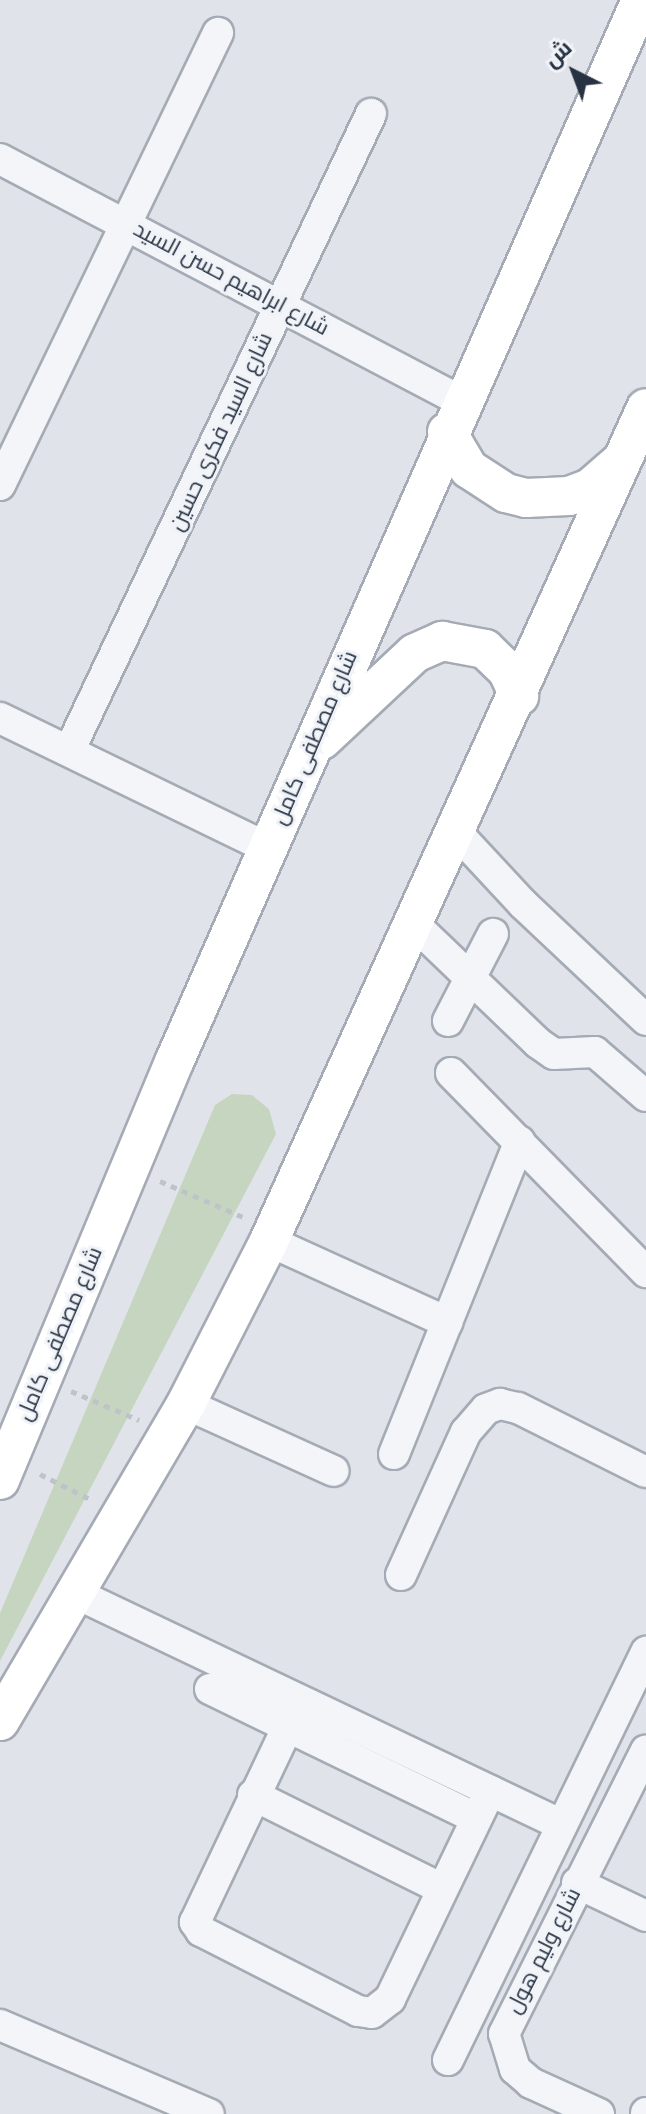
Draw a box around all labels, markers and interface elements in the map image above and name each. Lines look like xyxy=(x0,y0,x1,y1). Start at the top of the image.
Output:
north arrow xyxy=(534,32,614,112)
text: ش xyxy=(537,34,578,75)
street label: شارع ابراهيم حسن السيد xyxy=(129,216,333,342)
street label: شارع السيد فكرى حسين xyxy=(163,329,279,535)
street label: شارع مصطفى كامل xyxy=(266,647,364,829)
street label: شارع مصطفى كامل xyxy=(11,1243,109,1425)
street label: شارع وليم هول xyxy=(501,1884,587,2018)

